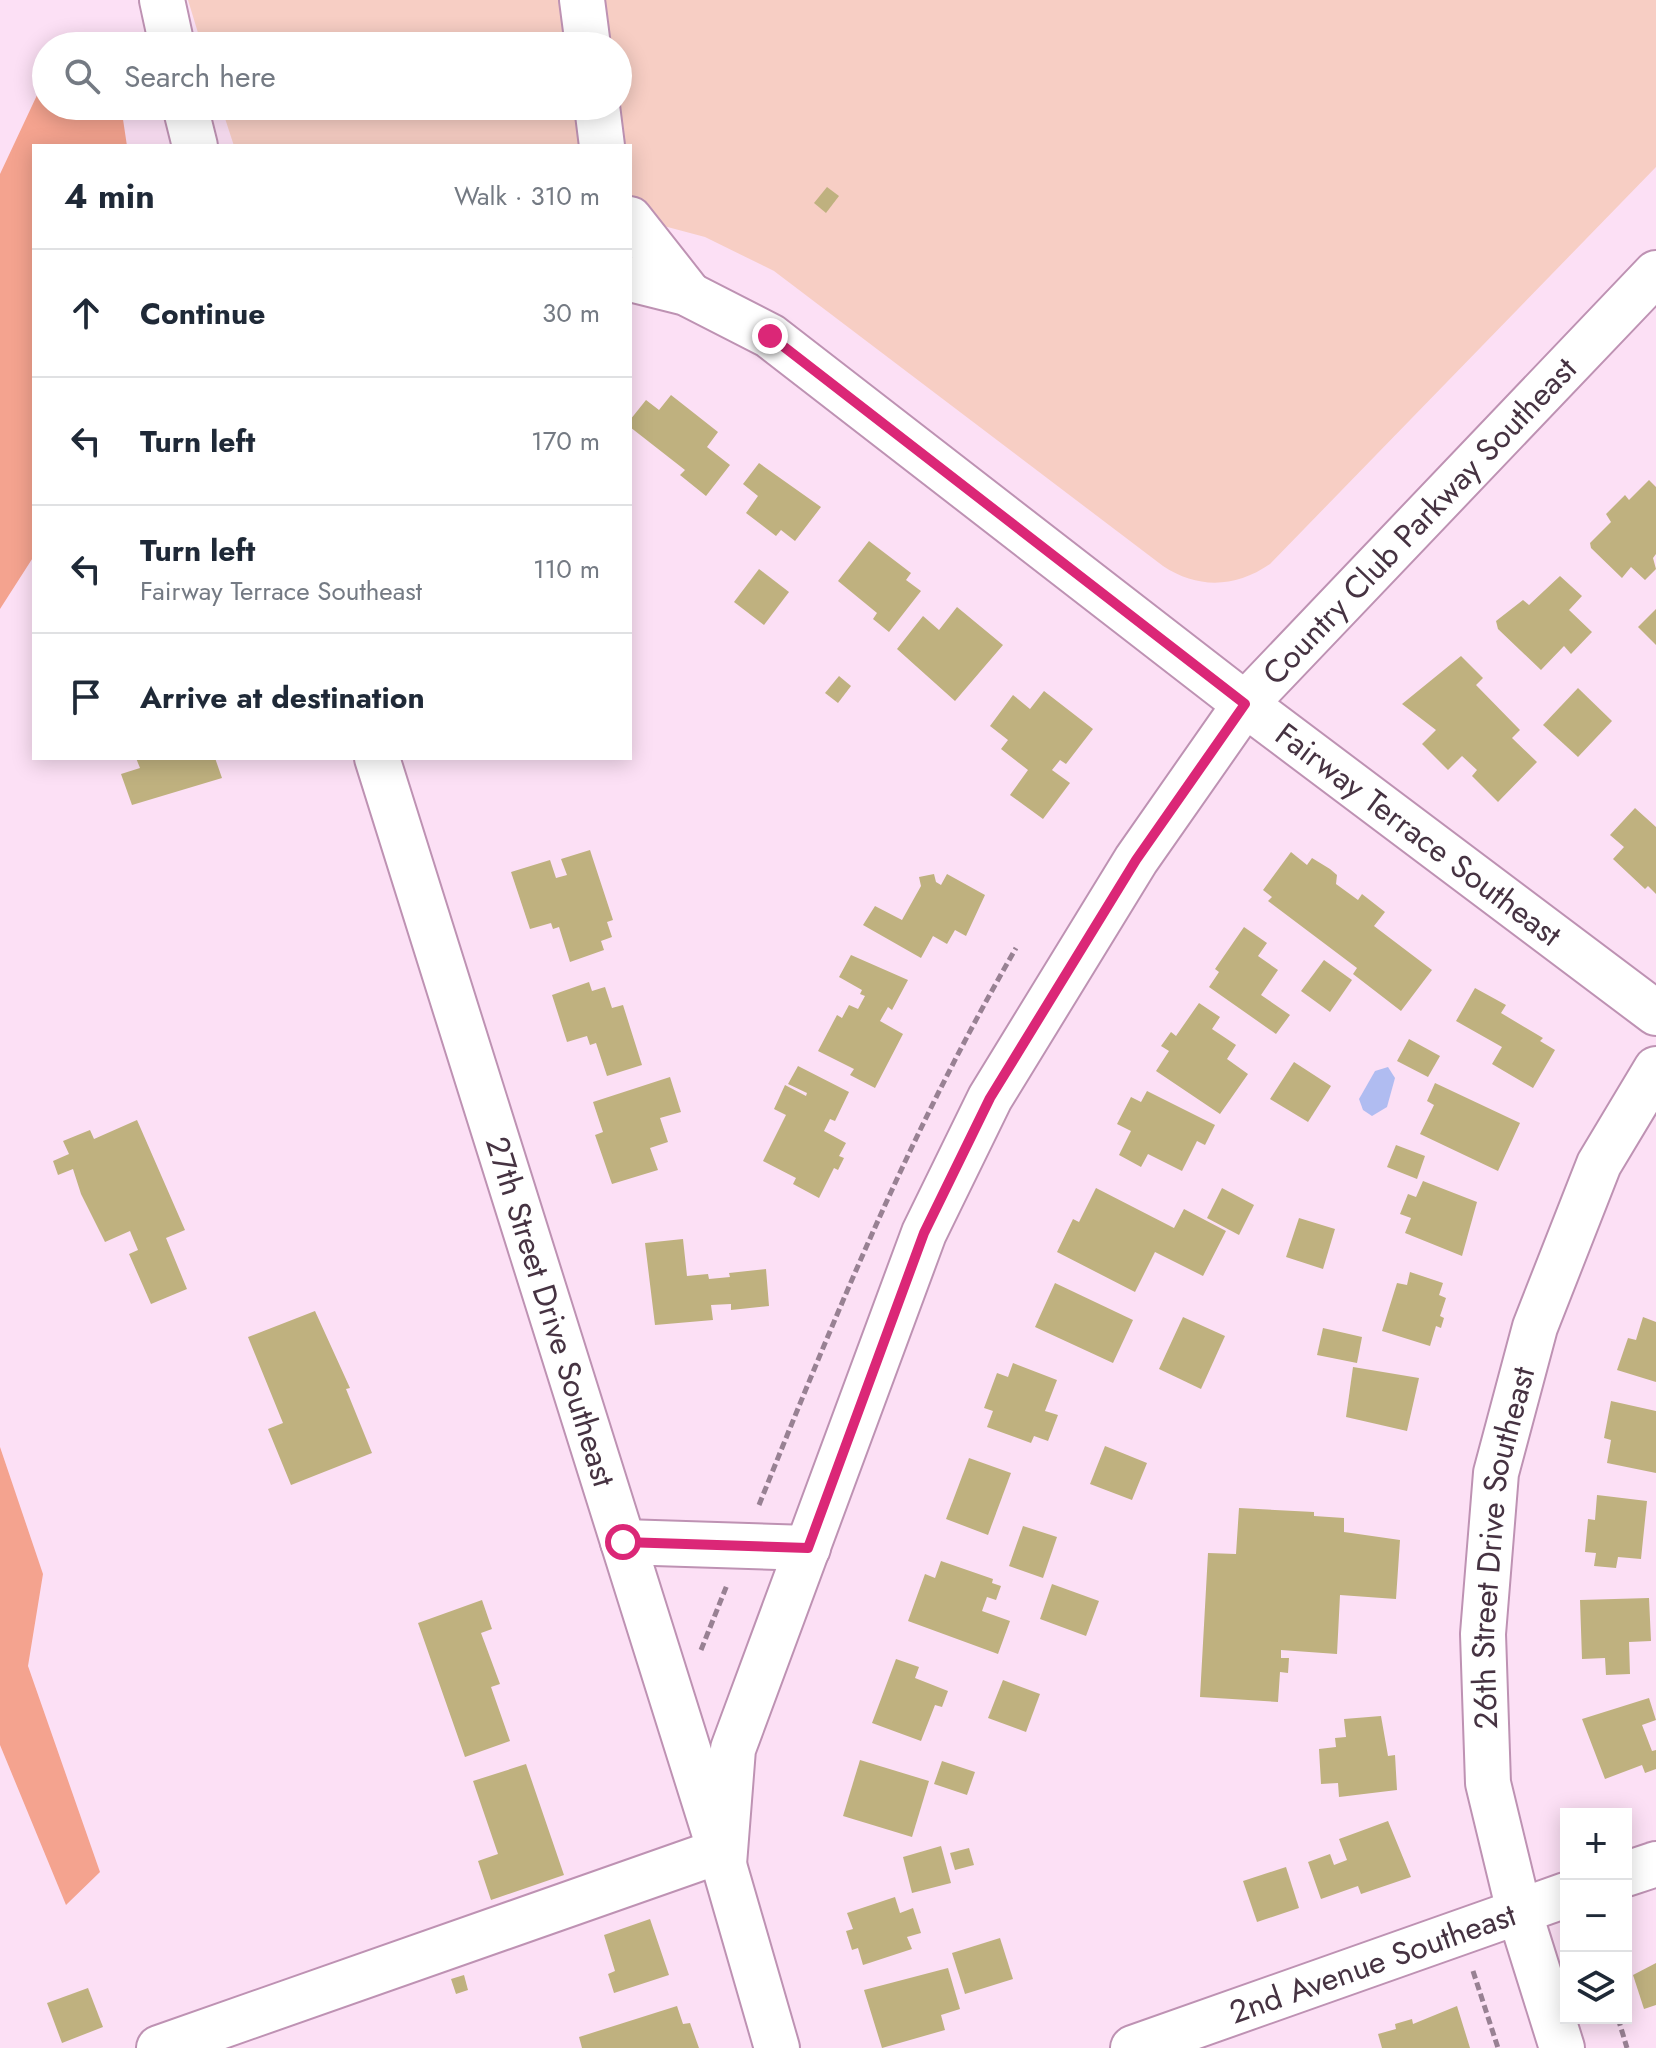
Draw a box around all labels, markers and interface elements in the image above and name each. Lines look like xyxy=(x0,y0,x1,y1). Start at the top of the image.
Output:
search box xyxy=(32,32,632,120)
icon: search xyxy=(60,54,104,98)
text: Search here xyxy=(124,55,276,98)
text: 4 min xyxy=(64,172,155,221)
text: Walk · 310 m xyxy=(454,177,600,215)
icon: ahead xyxy=(64,291,108,335)
text: Continue xyxy=(140,292,266,335)
text: 30 m xyxy=(542,294,600,332)
route end xyxy=(752,318,788,354)
street label: Country Club Parkway Southeast xyxy=(1252,347,1587,695)
icon: left xyxy=(64,419,108,463)
text: Turn left xyxy=(140,420,255,463)
text: 170 m xyxy=(531,422,600,460)
text: Turn left xyxy=(140,529,255,572)
icon: left xyxy=(64,547,108,591)
text: 110 m xyxy=(533,550,600,588)
text: Fairway Terrace Southeast xyxy=(140,572,422,610)
icon: arrive xyxy=(64,675,108,719)
text: Arrive at destination xyxy=(140,676,425,719)
street label: Fairway Terrace Southeast xyxy=(1266,712,1571,957)
street label: 27th Street Drive Southeast xyxy=(474,1130,627,1493)
street label: 26th Street Drive Southeast xyxy=(1460,1361,1547,1730)
route start xyxy=(605,1524,641,1560)
map controls xyxy=(1560,1808,1632,2024)
button: + xyxy=(1560,1808,1632,1880)
button: − xyxy=(1560,1880,1632,1952)
street label: 2nd Avenue Southeast xyxy=(1223,1891,1522,2035)
button: layers xyxy=(1560,1952,1632,2024)

